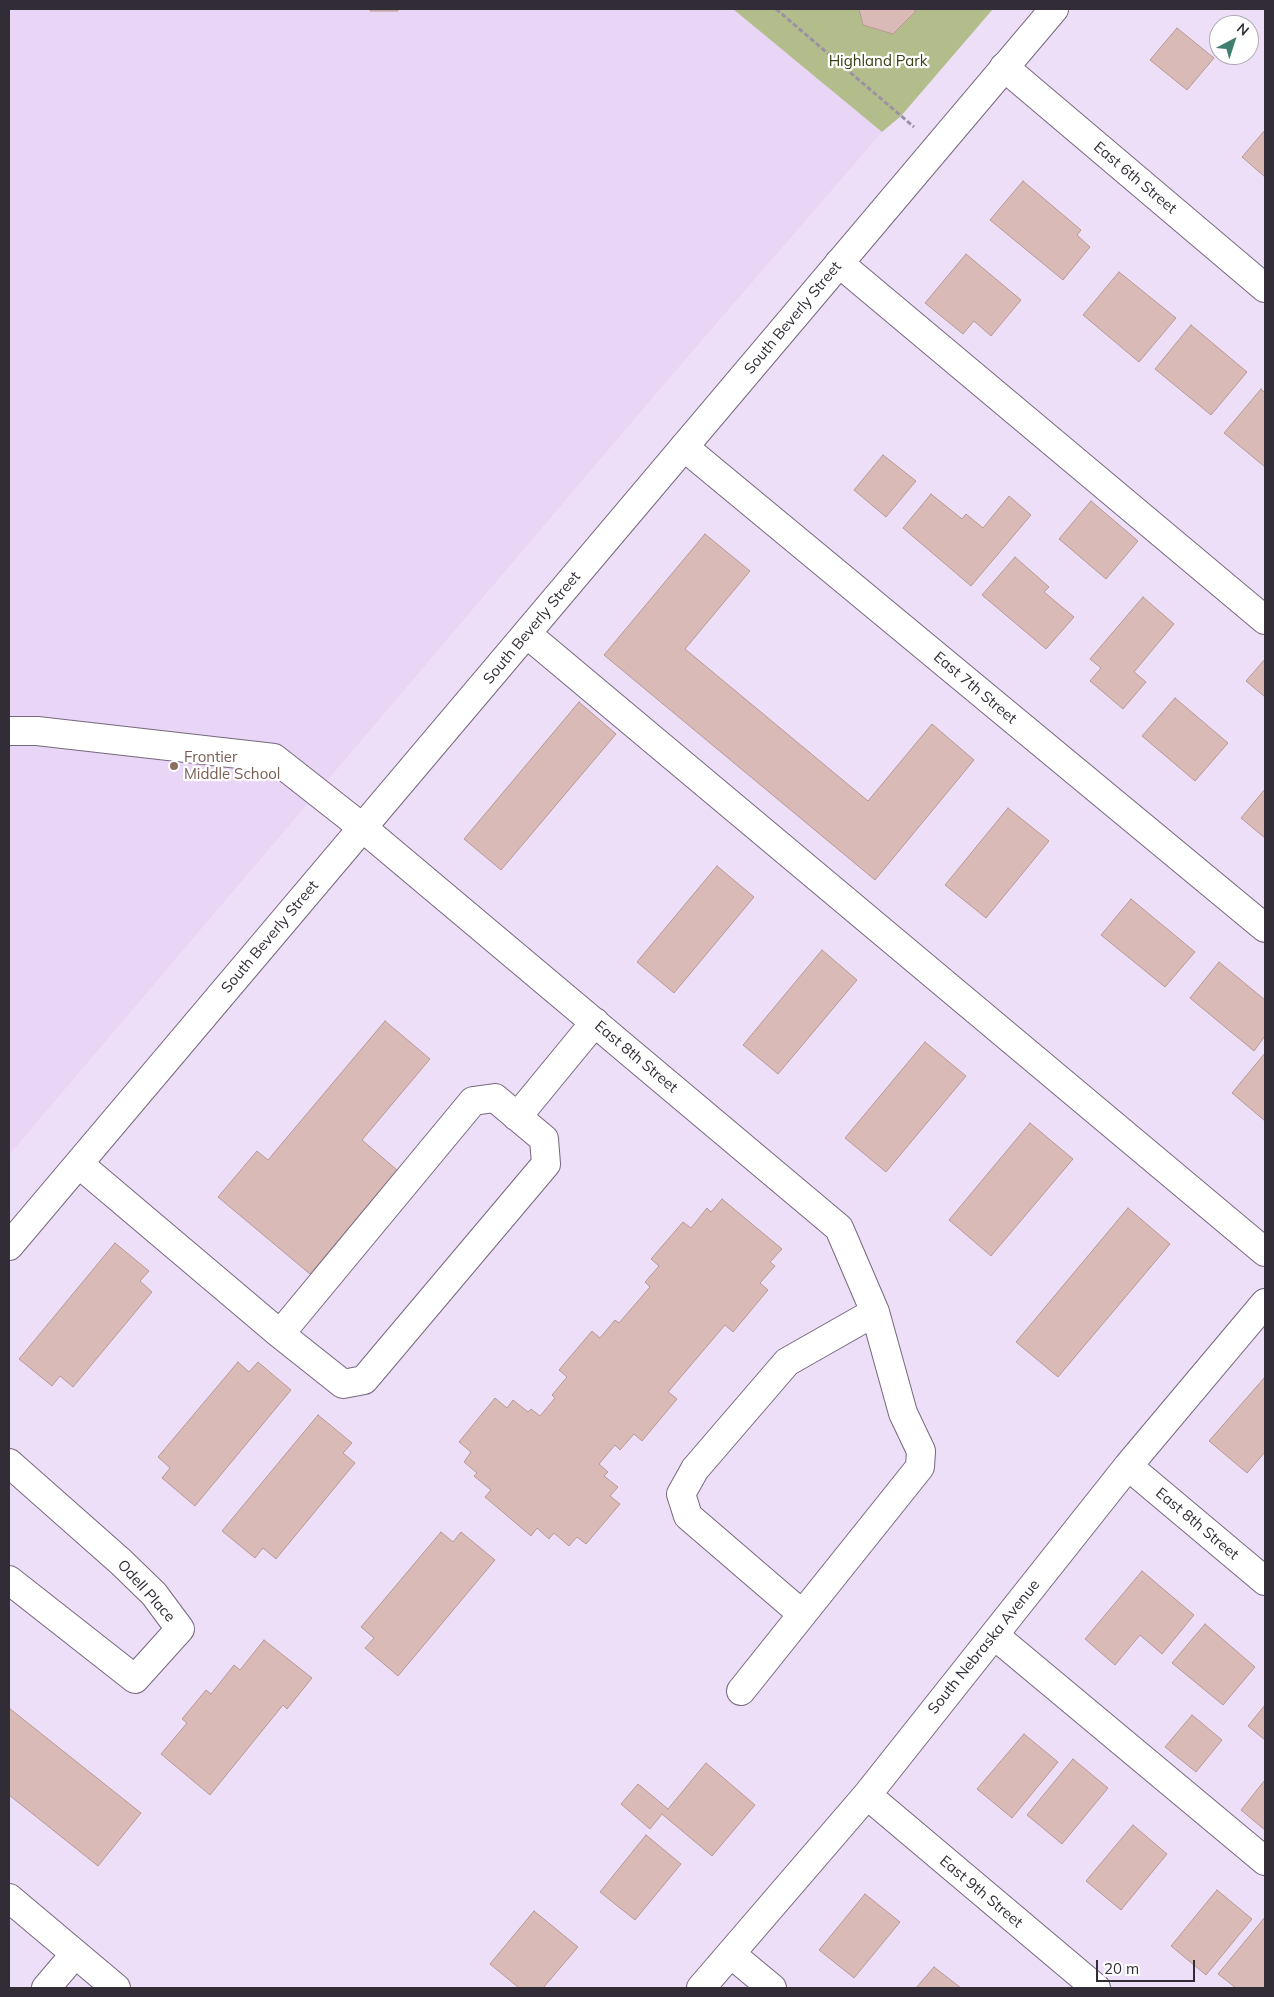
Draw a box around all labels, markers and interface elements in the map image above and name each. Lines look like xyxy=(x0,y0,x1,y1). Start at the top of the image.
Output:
north arrow xyxy=(1209,15,1259,65)
text: N xyxy=(1233,19,1253,40)
park label: Highland Park xyxy=(829,52,927,70)
street label: East 6th Street xyxy=(1090,138,1180,218)
street label: South Beverly Street xyxy=(741,258,845,378)
street label: South Beverly Street xyxy=(480,568,584,688)
street label: East 7th Street xyxy=(930,648,1020,728)
place label: Frontier Middle School xyxy=(184,748,280,783)
marker: Frontier Middle School xyxy=(168,760,180,772)
street label: South Beverly Street xyxy=(218,877,322,997)
street label: East 8th Street xyxy=(591,1017,681,1097)
street label: East 8th Street xyxy=(1152,1484,1242,1564)
street label: Odell Place xyxy=(113,1556,179,1626)
street label: South Nebraska Avenue xyxy=(924,1576,1044,1718)
street label: East 9th Street xyxy=(936,1852,1026,1932)
scale bar xyxy=(1099,1950,1198,1982)
text: 20 m xyxy=(1104,1959,1139,1978)

